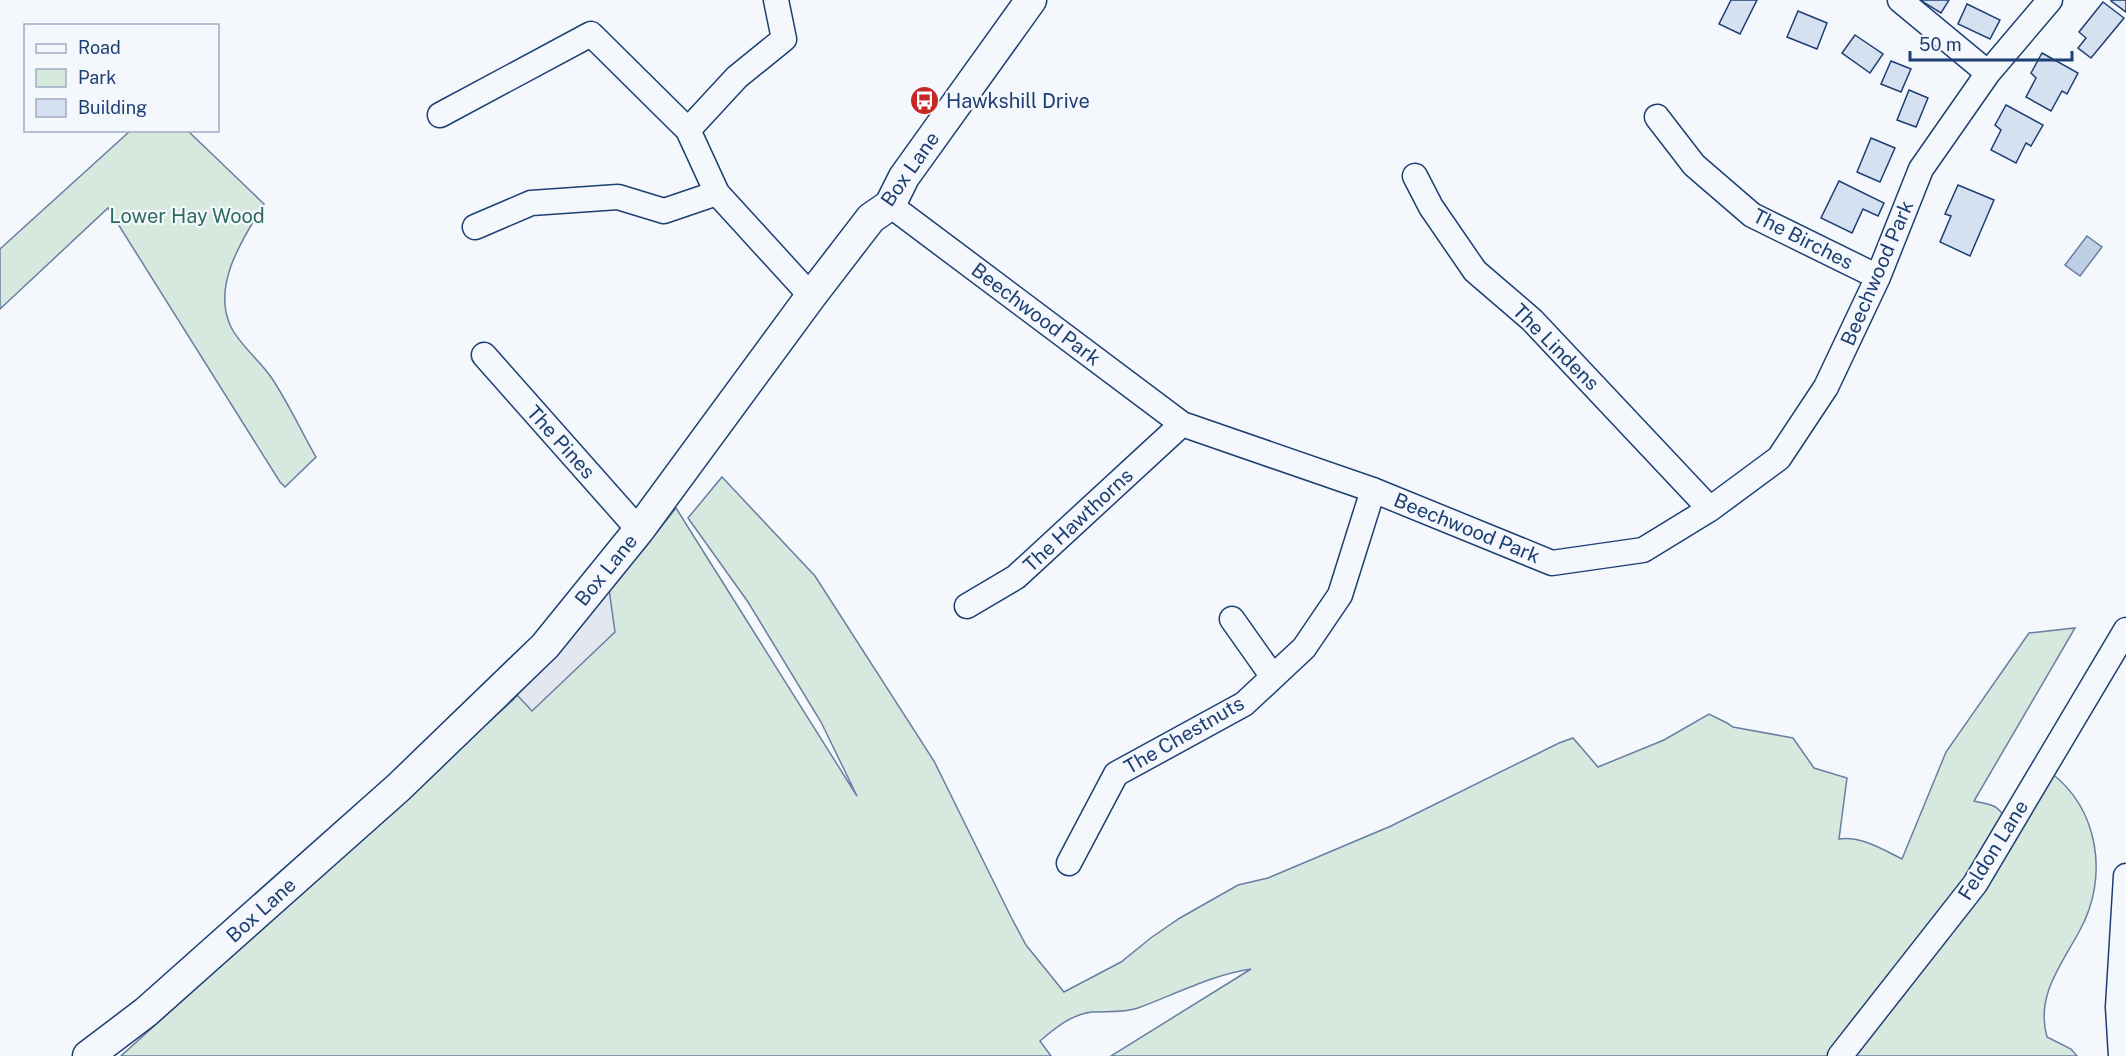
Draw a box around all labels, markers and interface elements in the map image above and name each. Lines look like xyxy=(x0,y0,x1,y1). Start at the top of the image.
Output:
legend xyxy=(24,24,219,132)
scale bar xyxy=(1910,24,2072,62)
text: 50 m xyxy=(1919,34,1962,55)
text: Road xyxy=(78,37,121,58)
text: Park xyxy=(78,67,116,88)
bus stop icon: Hawkshill Drive xyxy=(909,85,941,117)
place label: Hawkshill Drive xyxy=(946,89,1090,113)
text: Building xyxy=(78,97,147,118)
street label: Box Lane xyxy=(876,127,944,211)
street label: Beechwood Park xyxy=(1836,197,1918,349)
park label: Lower Hay Wood xyxy=(109,204,265,228)
street label: The Birches xyxy=(1749,204,1857,274)
street label: Beechwood Park xyxy=(967,258,1105,370)
street label: The Lindens xyxy=(1508,299,1604,395)
street label: The Pines xyxy=(522,400,600,484)
street label: The Hawthorns xyxy=(1018,463,1138,577)
street label: Beechwood Park xyxy=(1390,488,1544,568)
street label: Box Lane xyxy=(570,529,642,611)
street label: The Chestnuts xyxy=(1120,691,1248,779)
street label: Feldon Lane xyxy=(1953,796,2033,904)
street label: Box Lane xyxy=(221,873,301,947)

